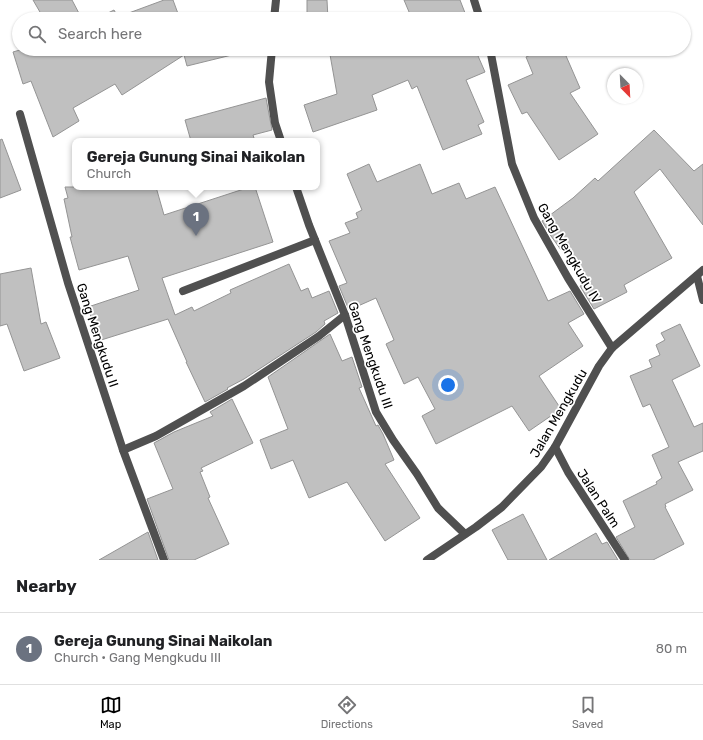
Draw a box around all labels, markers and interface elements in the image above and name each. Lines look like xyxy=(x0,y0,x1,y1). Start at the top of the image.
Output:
search box xyxy=(12,12,691,56)
icon: search xyxy=(26,23,48,45)
text: Search here xyxy=(58,25,142,43)
north arrow xyxy=(607,68,643,104)
popup xyxy=(72,138,320,190)
text: Gereja Gunung Sinai Naikolan xyxy=(87,148,305,166)
text: Church xyxy=(87,166,131,181)
street label: Gang Mengkudu IV xyxy=(534,200,605,307)
pin: 1 xyxy=(183,203,209,236)
street label: Gang Mengkudu II xyxy=(73,281,121,389)
street label: Gang Mengkudu III xyxy=(344,300,396,411)
street label: Jalan Mengkudu xyxy=(527,366,591,461)
your location xyxy=(438,375,458,395)
street label: Jalan Palm xyxy=(574,466,623,530)
text: Nearby xyxy=(16,576,77,596)
text: Gereja Gunung Sinai Naikolan xyxy=(54,632,273,650)
text: 1 xyxy=(26,641,32,656)
text: 80 m xyxy=(656,641,687,656)
text: Church · Gang Mengkudu III xyxy=(54,650,221,665)
tab: Map xyxy=(100,694,122,731)
tab: Directions xyxy=(321,694,373,731)
tab: Saved xyxy=(572,694,603,731)

